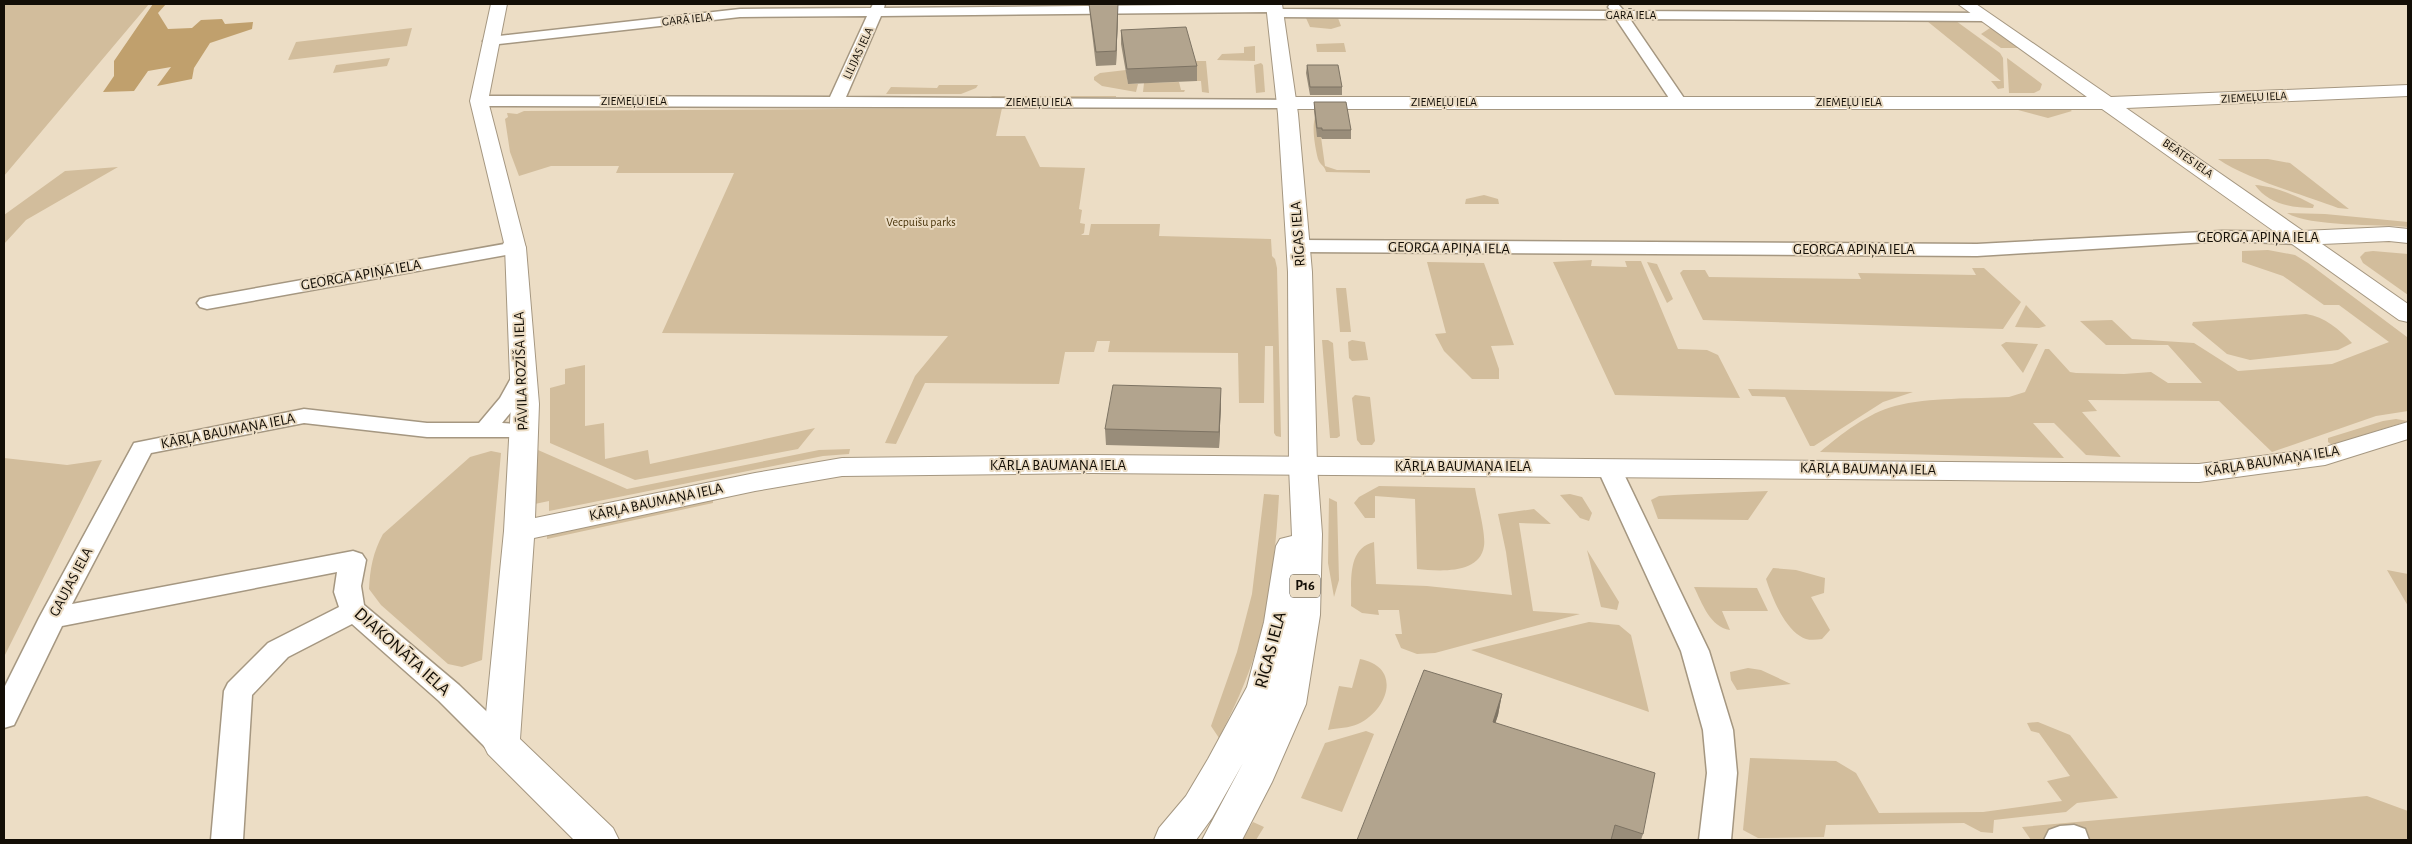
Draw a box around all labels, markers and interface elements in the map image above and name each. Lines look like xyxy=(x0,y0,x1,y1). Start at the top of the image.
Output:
street label: GARĀ IELA xyxy=(1606,8,1656,21)
street label: GARĀ IELA xyxy=(661,9,713,28)
street label: LILIJAS IELA xyxy=(841,25,875,81)
street label: ZIEMEĻU IELA xyxy=(2221,89,2287,107)
street label: ZIEMEĻU IELA xyxy=(601,95,667,109)
street label: ZIEMEĻU IELA xyxy=(1006,96,1072,110)
street label: ZIEMEĻU IELA xyxy=(1411,96,1477,110)
street label: ZIEMEĻU IELA xyxy=(1816,96,1882,110)
street label: BEĀTES IELA xyxy=(2160,135,2216,180)
street label: RĪGAS IELA xyxy=(1288,200,1308,267)
park label: Vecpuišu parks xyxy=(886,216,956,228)
street label: GEORGA APIŅA IELA xyxy=(2197,230,2319,246)
street label: GEORGA APIŅA IELA xyxy=(1388,239,1510,258)
street label: GEORGA APIŅA IELA xyxy=(1793,242,1915,258)
street label: GEORGA APIŅA IELA xyxy=(300,257,423,294)
street label: PĀVILA ROZĪŠA IELA xyxy=(510,311,531,431)
street label: KĀRĻA BAUMAŅA IELA xyxy=(160,411,297,452)
street label: KĀRĻA BAUMAŅA IELA xyxy=(2203,443,2341,480)
street label: KĀRĻA BAUMAŅA IELA xyxy=(990,458,1127,474)
street label: KĀRĻA BAUMAŅA IELA xyxy=(1395,459,1532,475)
street label: KĀRĻA BAUMAŅA IELA xyxy=(1800,460,1937,479)
street label: KĀRĻA BAUMAŅA IELA xyxy=(588,480,725,525)
street label: GAUJAS IELA xyxy=(47,545,96,619)
road number: P16 xyxy=(1290,574,1320,598)
street label: DIAKONĀTA IELA xyxy=(351,603,455,700)
street label: RĪGAS IELA xyxy=(1250,609,1290,690)

